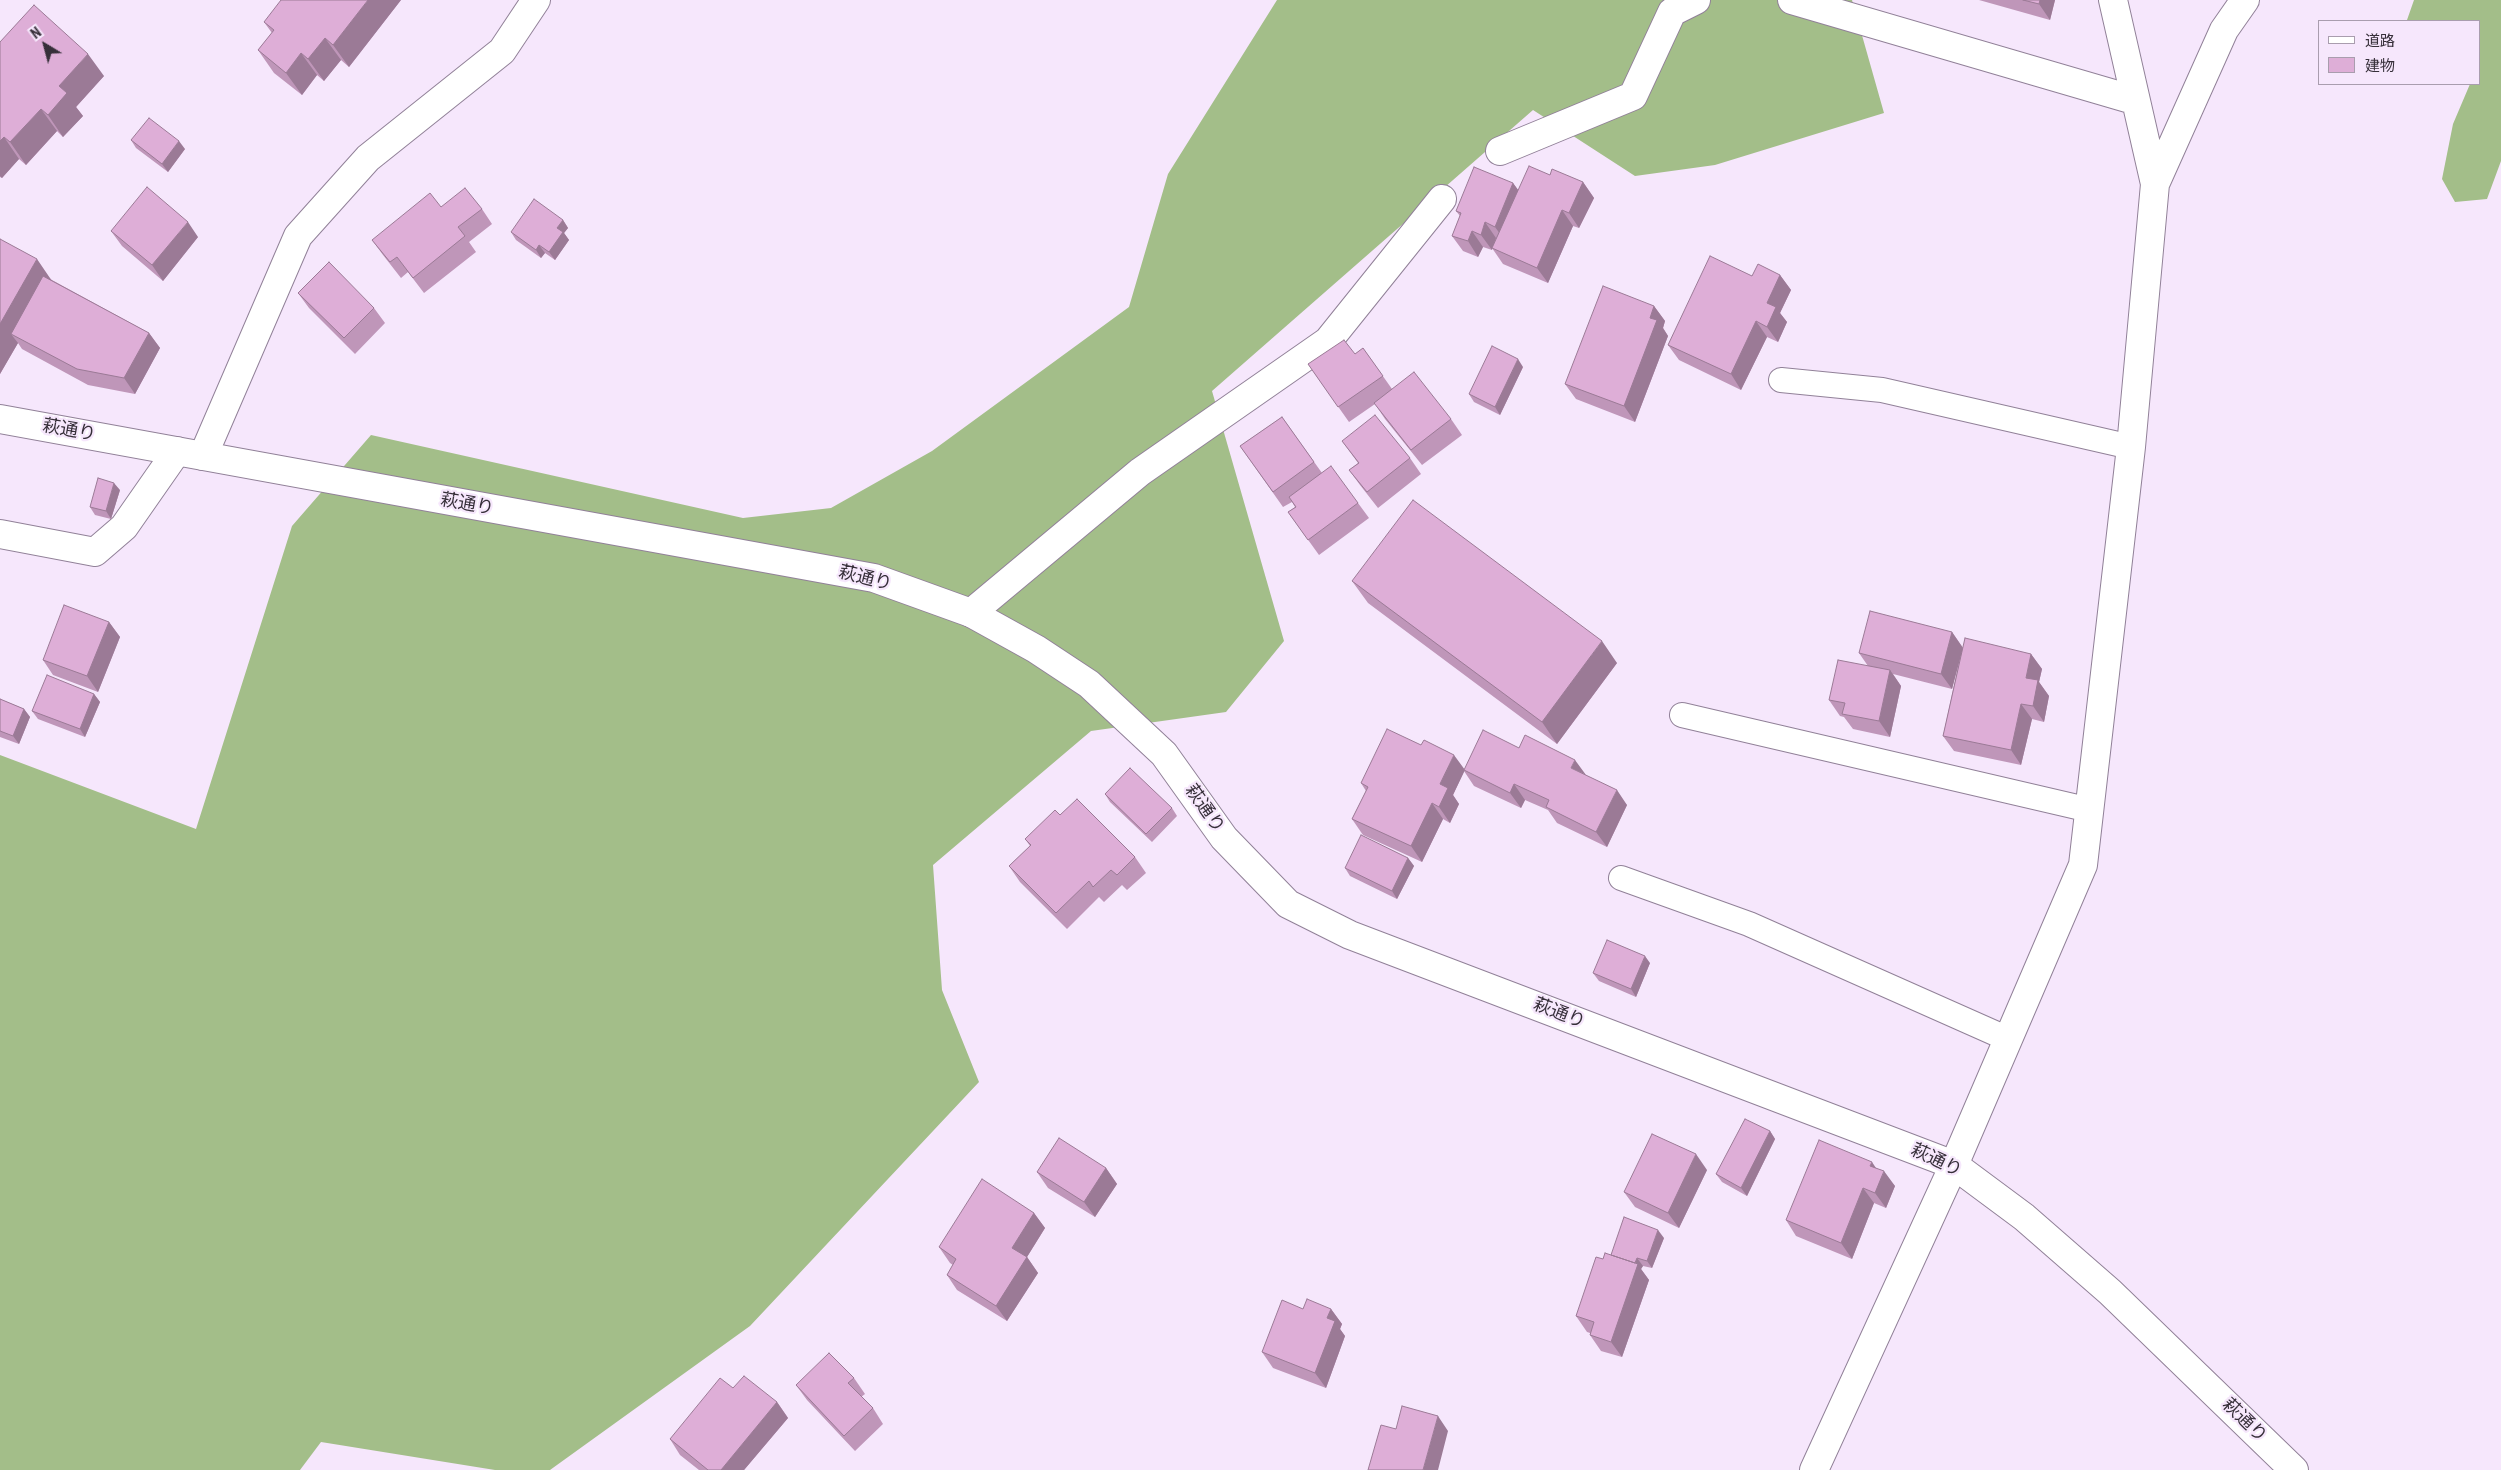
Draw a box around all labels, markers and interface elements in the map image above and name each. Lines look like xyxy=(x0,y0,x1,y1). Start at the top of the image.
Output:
north arrow xyxy=(20,20,70,70)
legend xyxy=(2318,20,2481,85)
text: N xyxy=(28,24,44,42)
text: 道路 xyxy=(2365,32,2395,50)
text: 建物 xyxy=(2365,57,2395,75)
street label: 萩通り xyxy=(41,416,97,446)
street label: 萩通り xyxy=(439,490,495,520)
street label: 萩通り xyxy=(836,562,894,596)
street label: 萩通り xyxy=(1180,781,1228,837)
street label: 萩通り xyxy=(1530,994,1588,1034)
street label: 萩通り xyxy=(1907,1140,1965,1182)
street label: 萩通り xyxy=(2217,1394,2271,1448)

